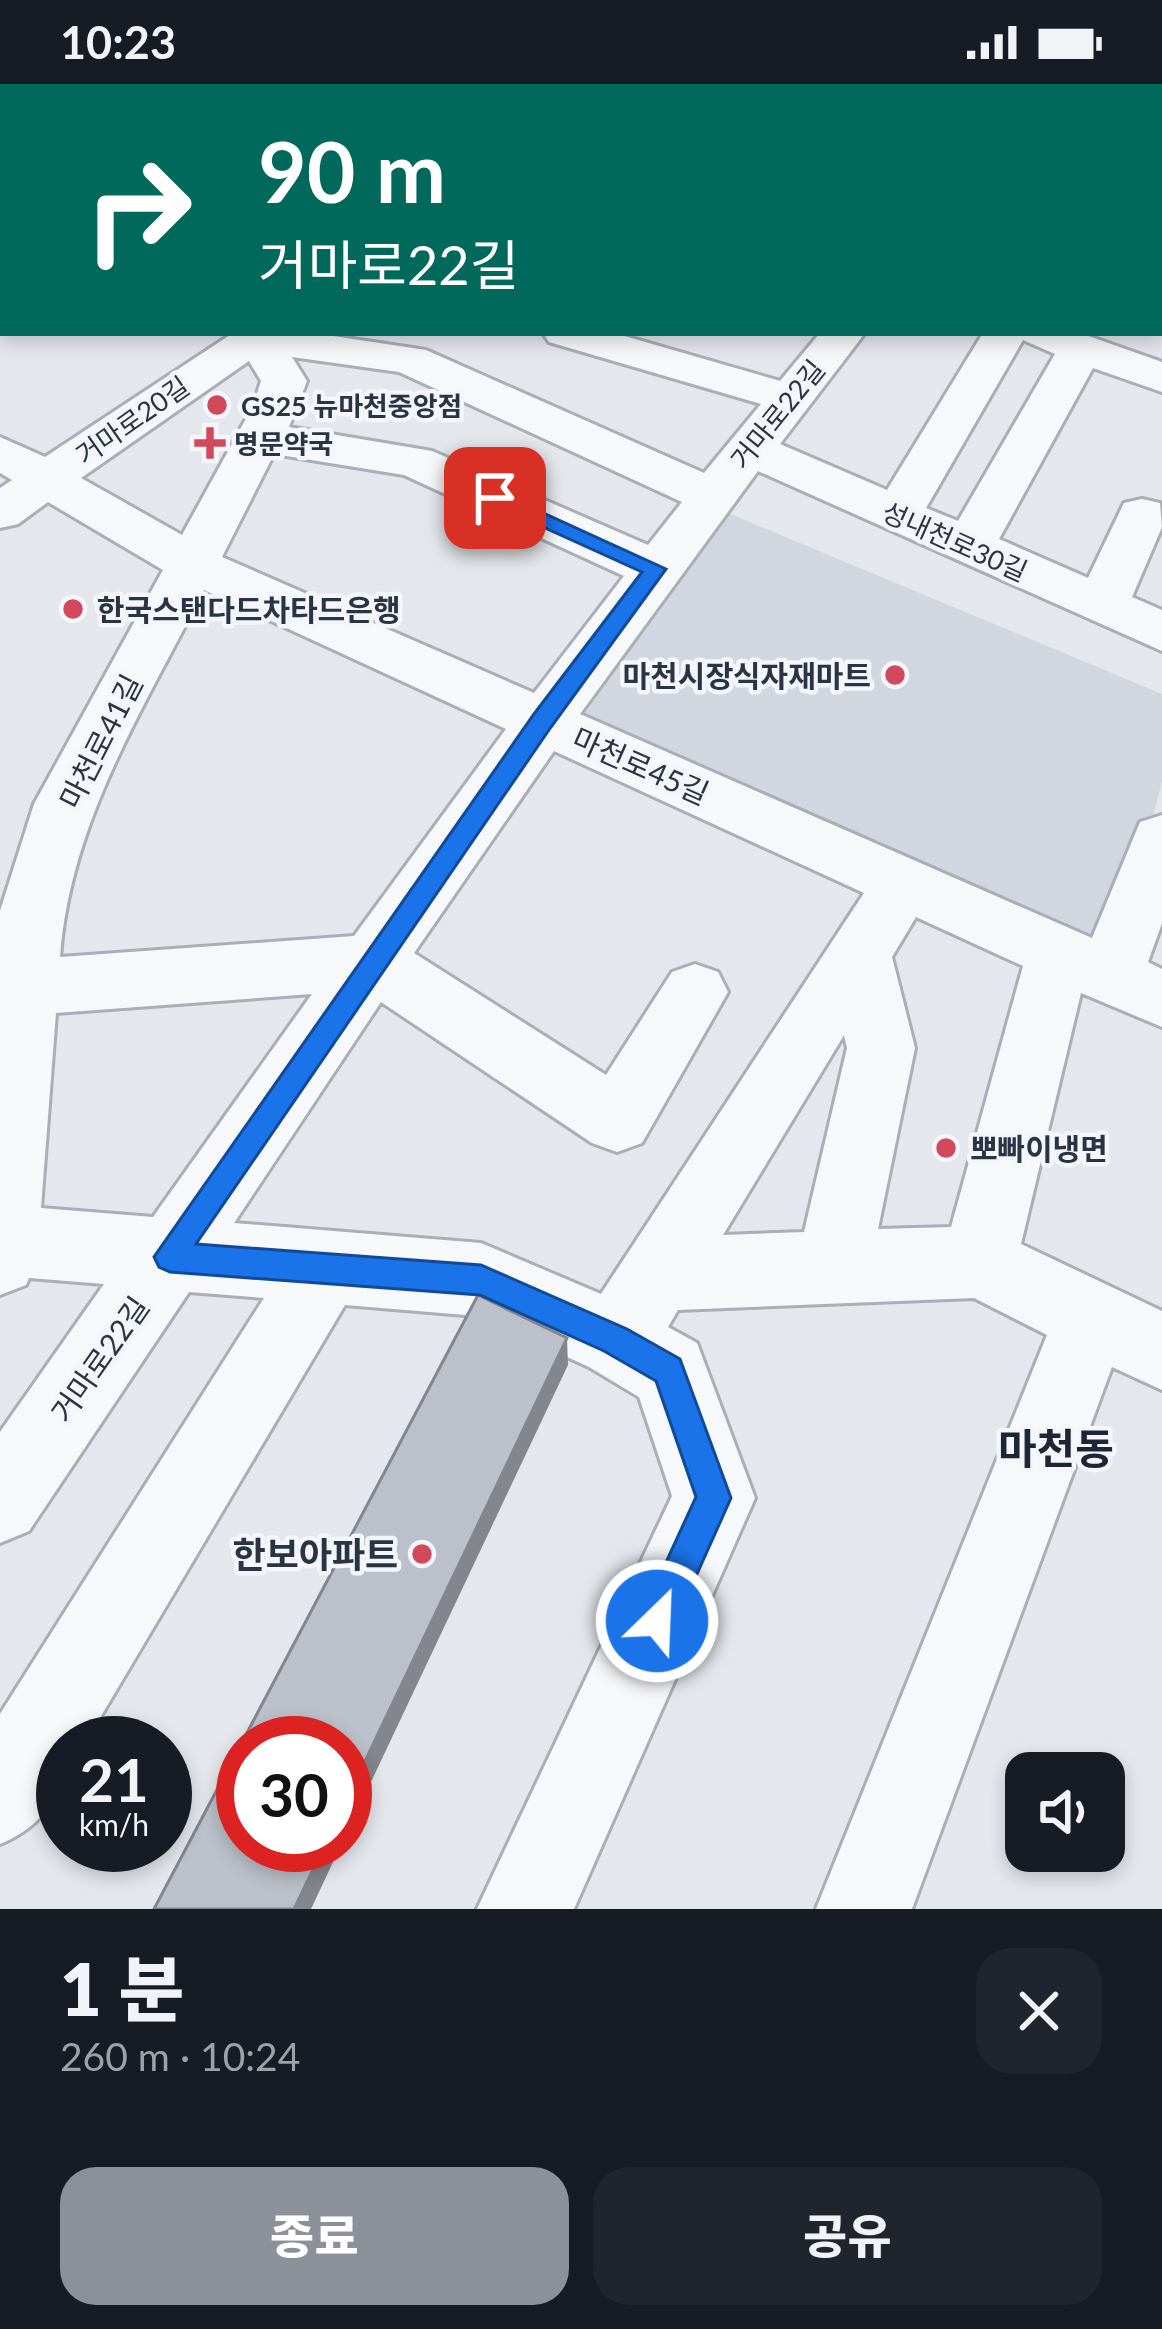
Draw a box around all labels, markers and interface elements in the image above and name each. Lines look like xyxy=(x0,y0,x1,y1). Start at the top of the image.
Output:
text: 10:23 xyxy=(60,15,176,69)
text: 90 m xyxy=(258,120,446,221)
icon: right xyxy=(60,132,216,288)
text: 거마로22길 xyxy=(258,232,519,297)
street label: 거마로22길 xyxy=(723,353,831,475)
street label: 거마로20길 xyxy=(69,369,195,471)
place label: GS25 뉴마천중앙점 xyxy=(241,389,462,422)
marker: GS25 뉴마천중앙점 xyxy=(204,392,230,418)
place label: 명문약국 xyxy=(234,427,333,460)
marker: 명문약국 xyxy=(197,430,223,456)
pin xyxy=(444,447,546,549)
icon: arrive xyxy=(462,465,528,531)
street label: 성내천로30길 xyxy=(877,494,1033,588)
place label: 한국스탠다드차타드은행 xyxy=(97,591,401,627)
marker: 한국스탠다드차타드은행 xyxy=(60,596,86,622)
place label: 마천시장식자재마트 xyxy=(623,657,871,693)
marker: 마천시장식자재마트 xyxy=(882,662,908,688)
street label: 마천로41길 xyxy=(51,668,149,814)
street label: 마천로45길 xyxy=(567,719,715,811)
place label: 뽀빠이냉면 xyxy=(970,1130,1108,1166)
marker: 뽀빠이냉면 xyxy=(933,1135,959,1161)
street label: 거마로22길 xyxy=(43,1289,155,1429)
district label: 마천동 xyxy=(998,1423,1114,1473)
place label: 한보아파트 xyxy=(232,1532,398,1576)
marker: 한보아파트 xyxy=(409,1541,435,1567)
position arrow xyxy=(594,1558,720,1684)
speed limit sign: 30 xyxy=(216,1716,372,1872)
text: 21 xyxy=(79,1743,149,1815)
map controls xyxy=(1005,1752,1125,1872)
button: sound xyxy=(1005,1752,1125,1872)
text: km/h xyxy=(79,1806,149,1842)
text: 1 분 xyxy=(60,1945,185,2031)
button: close xyxy=(976,1948,1102,2074)
text: 260 m · 10:24 xyxy=(60,2033,300,2079)
button: 종료 xyxy=(60,2167,569,2305)
button: 공유 xyxy=(593,2167,1102,2305)

